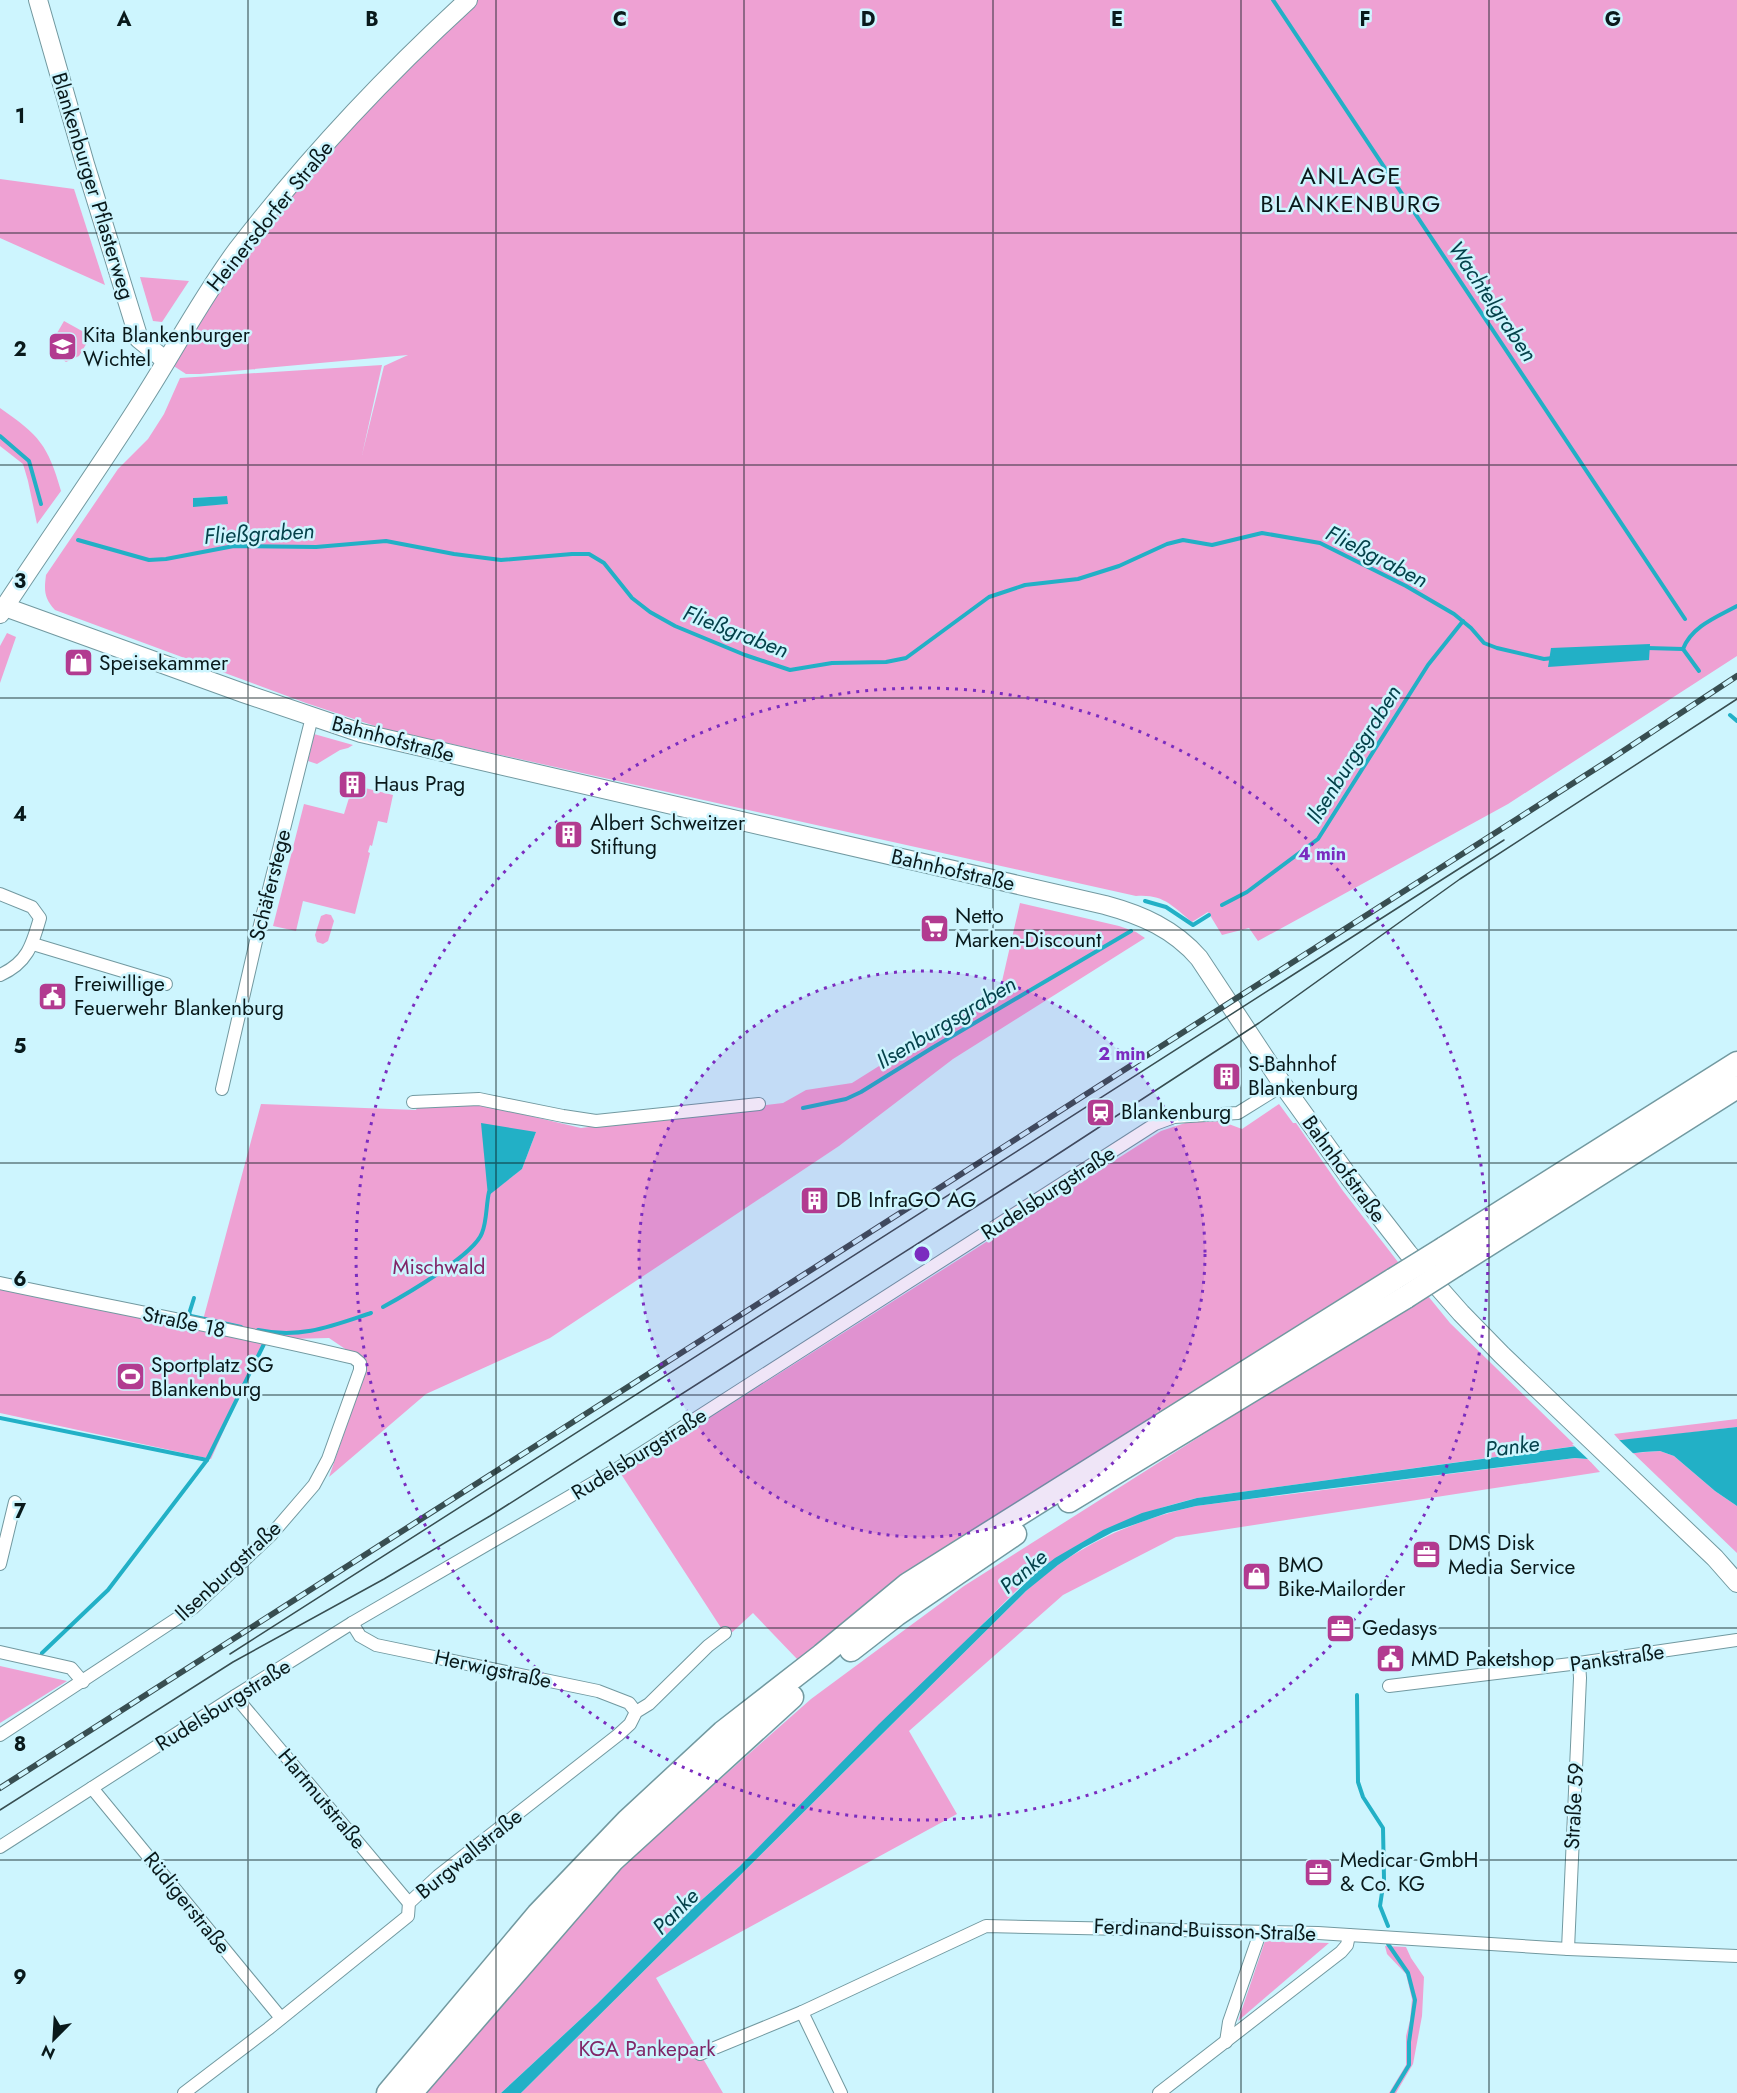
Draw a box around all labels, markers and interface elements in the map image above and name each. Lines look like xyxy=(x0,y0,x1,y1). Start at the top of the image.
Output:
text: A xyxy=(116,5,132,34)
text: B xyxy=(365,5,379,34)
text: C xyxy=(613,5,627,34)
text: D xyxy=(861,5,875,34)
text: E xyxy=(1111,5,1123,34)
text: F xyxy=(1359,5,1371,34)
text: G xyxy=(1605,5,1621,34)
street label: Blankenburger Pflasterweg xyxy=(44,69,142,303)
text: 1 xyxy=(15,102,25,131)
street label: Heinersdorfer Straße xyxy=(200,134,340,298)
district label: ANLAGE BLANKENBURG xyxy=(1260,158,1442,221)
water label: Wachtelgraben xyxy=(1441,234,1545,368)
place label: Kita Blankenburger Wichtel xyxy=(83,320,251,374)
school or university icon: Kita Blankenburger Wichtel xyxy=(46,331,78,363)
text: 2 xyxy=(13,335,27,364)
water label: Fließgraben xyxy=(203,514,315,552)
water label: Fließgraben xyxy=(1320,517,1434,595)
text: 3 xyxy=(14,567,26,596)
water label: Fließgraben xyxy=(679,596,793,666)
shop icon: Speisekammer xyxy=(62,647,94,679)
place label: Speisekammer xyxy=(99,648,229,678)
water label: Ilsenburgsgraben xyxy=(1298,678,1408,830)
street label: Bahnhofstraße xyxy=(328,708,458,770)
building icon: Haus Prag xyxy=(337,768,369,800)
place label: Haus Prag xyxy=(374,769,465,799)
text: 4 xyxy=(13,800,27,829)
place label: Albert Schweitzer Stiftung xyxy=(590,808,746,862)
building icon: Albert Schweitzer Stiftung xyxy=(553,819,585,851)
street label: Schäferstege xyxy=(242,826,298,944)
street label: Bahnhofstraße xyxy=(888,841,1018,899)
text: 4 min xyxy=(1298,841,1346,867)
place label: Netto Marken-Discount xyxy=(955,901,1101,955)
supermarket icon: Netto Marken-Discount xyxy=(918,912,950,944)
water label: Ilsenburgsgraben xyxy=(870,968,1022,1076)
place label: Freiwillige Feuerwehr Blankenburg xyxy=(74,969,284,1023)
public building icon: Freiwillige Feuerwehr Blankenburg xyxy=(37,980,69,1012)
text: 5 xyxy=(14,1032,27,1061)
text: 2 min xyxy=(1098,1041,1146,1067)
place label: S-Bahnhof Blankenburg xyxy=(1248,1049,1358,1103)
building icon: S-Bahnhof Blankenburg xyxy=(1211,1060,1243,1092)
station icon: Blankenburg xyxy=(1084,1096,1116,1128)
place label: Blankenburg xyxy=(1121,1097,1231,1127)
street label: Bahnhofstraße xyxy=(1295,1109,1393,1229)
street label: Rudelsburgstraße xyxy=(975,1138,1121,1248)
building icon: DB InfraGO AG xyxy=(799,1184,831,1216)
place label: DB InfraGO AG xyxy=(836,1185,976,1215)
centre of rings xyxy=(912,1244,932,1264)
park label: Mischwald xyxy=(392,1252,486,1282)
text: 6 xyxy=(13,1265,27,1294)
street label: Straße 18 xyxy=(140,1299,228,1345)
place label: Sportplatz SG Blankenburg xyxy=(151,1350,274,1404)
sports icon: Sportplatz SG Blankenburg xyxy=(114,1361,146,1393)
street label: Rudelsburgstraße xyxy=(566,1400,712,1508)
water label: Panke xyxy=(1483,1427,1541,1465)
text: 7 xyxy=(14,1497,27,1526)
street label: Ilsenburgstraße xyxy=(168,1514,288,1628)
place label: DMS Disk Media Service xyxy=(1448,1528,1576,1582)
office icon: DMS Disk Media Service xyxy=(1411,1539,1443,1571)
water label: Panke xyxy=(992,1541,1054,1601)
place label: BMO Bike-Mailorder xyxy=(1278,1550,1406,1604)
shop icon: BMO Bike-Mailorder xyxy=(1241,1561,1273,1593)
office icon: Gedasys xyxy=(1325,1612,1357,1644)
place label: Gedasys xyxy=(1362,1613,1437,1643)
street label: Pankstraße xyxy=(1568,1637,1666,1679)
street label: Herwigstraße xyxy=(432,1642,554,1696)
public building icon: MMD Paketshop xyxy=(1374,1643,1406,1675)
place label: MMD Paketshop xyxy=(1411,1644,1554,1674)
street label: Rudelsburgstraße xyxy=(150,1651,296,1759)
text: 8 xyxy=(14,1730,26,1759)
street label: Hartmutstraße xyxy=(271,1742,373,1856)
street label: Straße 59 xyxy=(1557,1762,1591,1850)
street label: Burgwallstraße xyxy=(409,1802,529,1906)
street label: Rüdigerstraße xyxy=(136,1845,238,1961)
place label: Medicar GmbH & Co. KG xyxy=(1340,1845,1479,1899)
office icon: Medicar GmbH & Co. KG xyxy=(1303,1856,1335,1888)
water label: Panke xyxy=(644,1880,706,1942)
street label: Ferdinand-Buisson-Straße xyxy=(1093,1911,1317,1949)
text: 9 xyxy=(13,1963,27,1992)
north arrow xyxy=(24,2009,84,2069)
park label: KGA Pankepark xyxy=(579,2034,716,2064)
text: N xyxy=(38,2039,59,2065)

